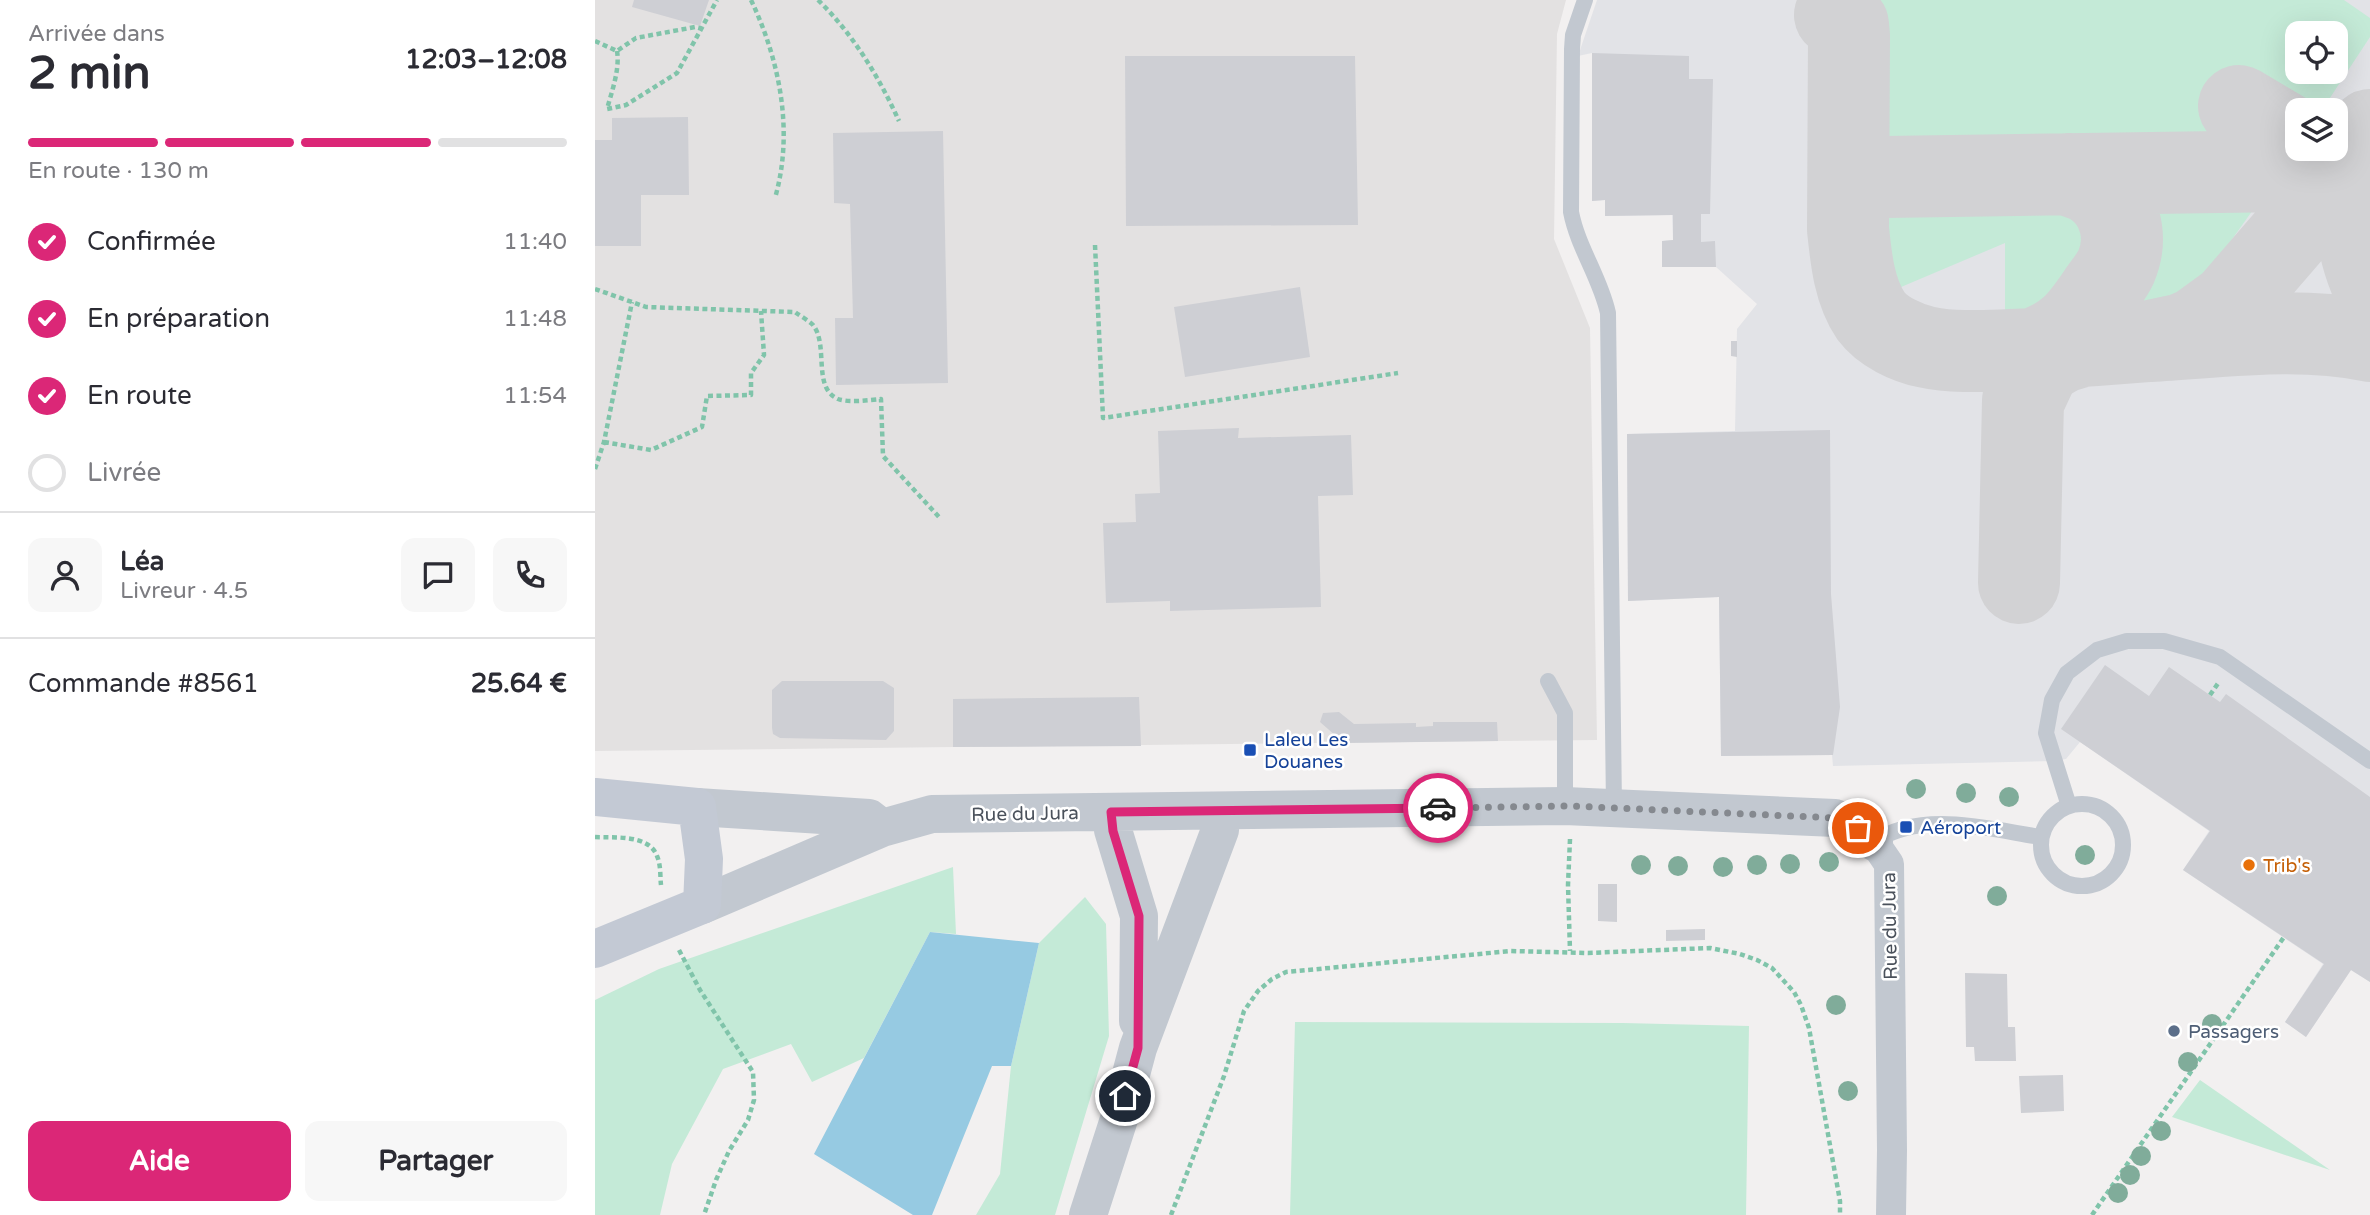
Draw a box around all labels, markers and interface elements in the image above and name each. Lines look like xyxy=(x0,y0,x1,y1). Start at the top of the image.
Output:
text: Arrivée dans xyxy=(28,20,165,48)
map controls xyxy=(2285,21,2348,161)
button: locate xyxy=(2285,21,2348,84)
text: 12:03–12:08 xyxy=(405,44,567,75)
text: 2 min xyxy=(28,46,151,101)
button: layers xyxy=(2285,98,2348,161)
text: En route · 130 m xyxy=(28,157,209,185)
icon: check xyxy=(28,223,66,261)
text: Confirmée xyxy=(87,226,216,257)
text: 11:40 xyxy=(503,228,567,256)
icon: check xyxy=(28,300,66,338)
text: En préparation xyxy=(87,303,270,334)
text: 11:48 xyxy=(503,305,567,333)
icon: check xyxy=(28,377,66,415)
text: En route xyxy=(87,380,192,411)
text: 11:54 xyxy=(503,382,567,410)
text: Livrée xyxy=(87,457,161,488)
button: person xyxy=(28,538,102,612)
button: chat xyxy=(401,538,475,612)
button: phone xyxy=(493,538,567,612)
text: Léa xyxy=(120,546,164,577)
text: Livreur · 4.5 xyxy=(120,577,248,605)
text: Commande #8561 xyxy=(28,668,259,699)
text: 25.64 € xyxy=(471,668,567,699)
place label: Laleu Les Douanes xyxy=(1264,729,1348,773)
marker: Laleu Les Douanes xyxy=(1242,742,1258,758)
courier xyxy=(1403,773,1473,843)
icon: car xyxy=(1419,789,1457,827)
pin xyxy=(1828,798,1888,858)
street label: Rue du Jura xyxy=(971,802,1079,826)
icon: bag xyxy=(1839,809,1877,847)
place label: Aéroport xyxy=(1920,817,2001,839)
marker: Aéroport xyxy=(1898,819,1914,835)
place label: Trib's xyxy=(2263,855,2311,877)
marker: Trib's xyxy=(2241,857,2257,873)
street label: Rue du Jura xyxy=(1878,872,1902,980)
place label: Passagers xyxy=(2188,1021,2279,1043)
marker: Passagers xyxy=(2166,1023,2182,1039)
pin xyxy=(1095,1066,1155,1126)
icon: home xyxy=(1106,1077,1144,1115)
button: Aide xyxy=(28,1121,291,1201)
button: Partager xyxy=(305,1121,567,1201)

